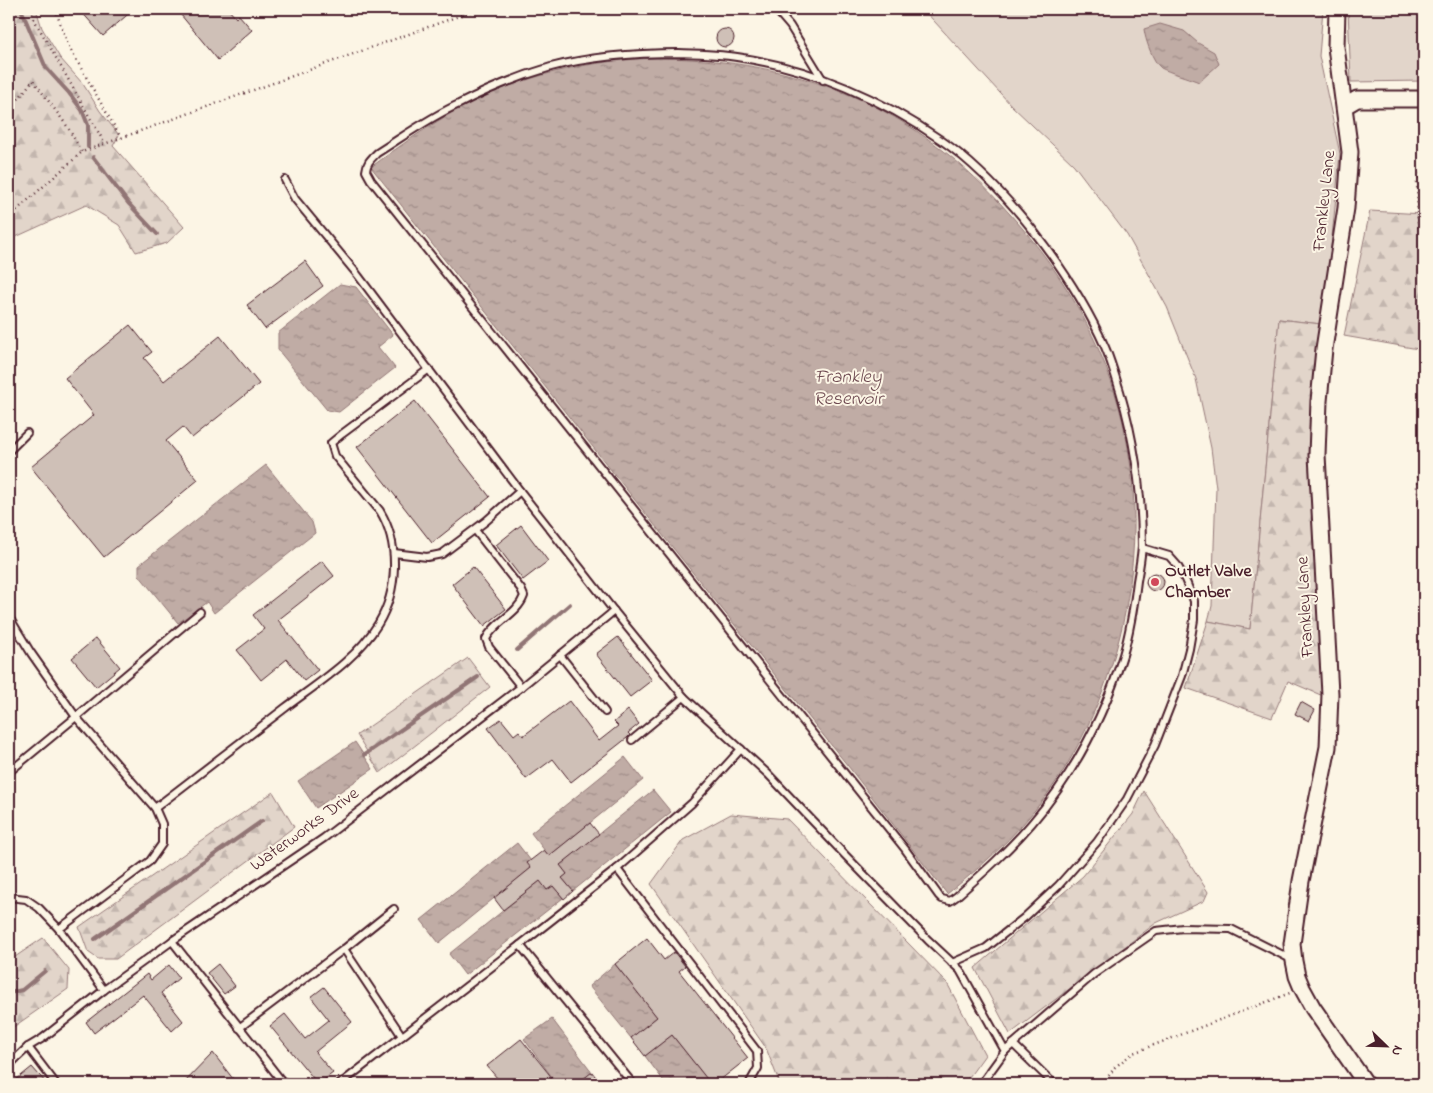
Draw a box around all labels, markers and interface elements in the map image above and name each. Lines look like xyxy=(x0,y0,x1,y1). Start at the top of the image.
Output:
street label: Frankley Lane xyxy=(1307,148,1343,254)
water label: Frankley Reservoir xyxy=(813,364,885,413)
street label: Frankley Lane xyxy=(1290,555,1322,659)
place label: Outlet Valve Chamber xyxy=(1165,559,1252,606)
marker: Outlet Valve Chamber xyxy=(1149,576,1161,588)
street label: Waterworks Drive xyxy=(245,781,366,878)
north arrow xyxy=(1360,1020,1410,1070)
text: N xyxy=(1385,1042,1408,1059)

